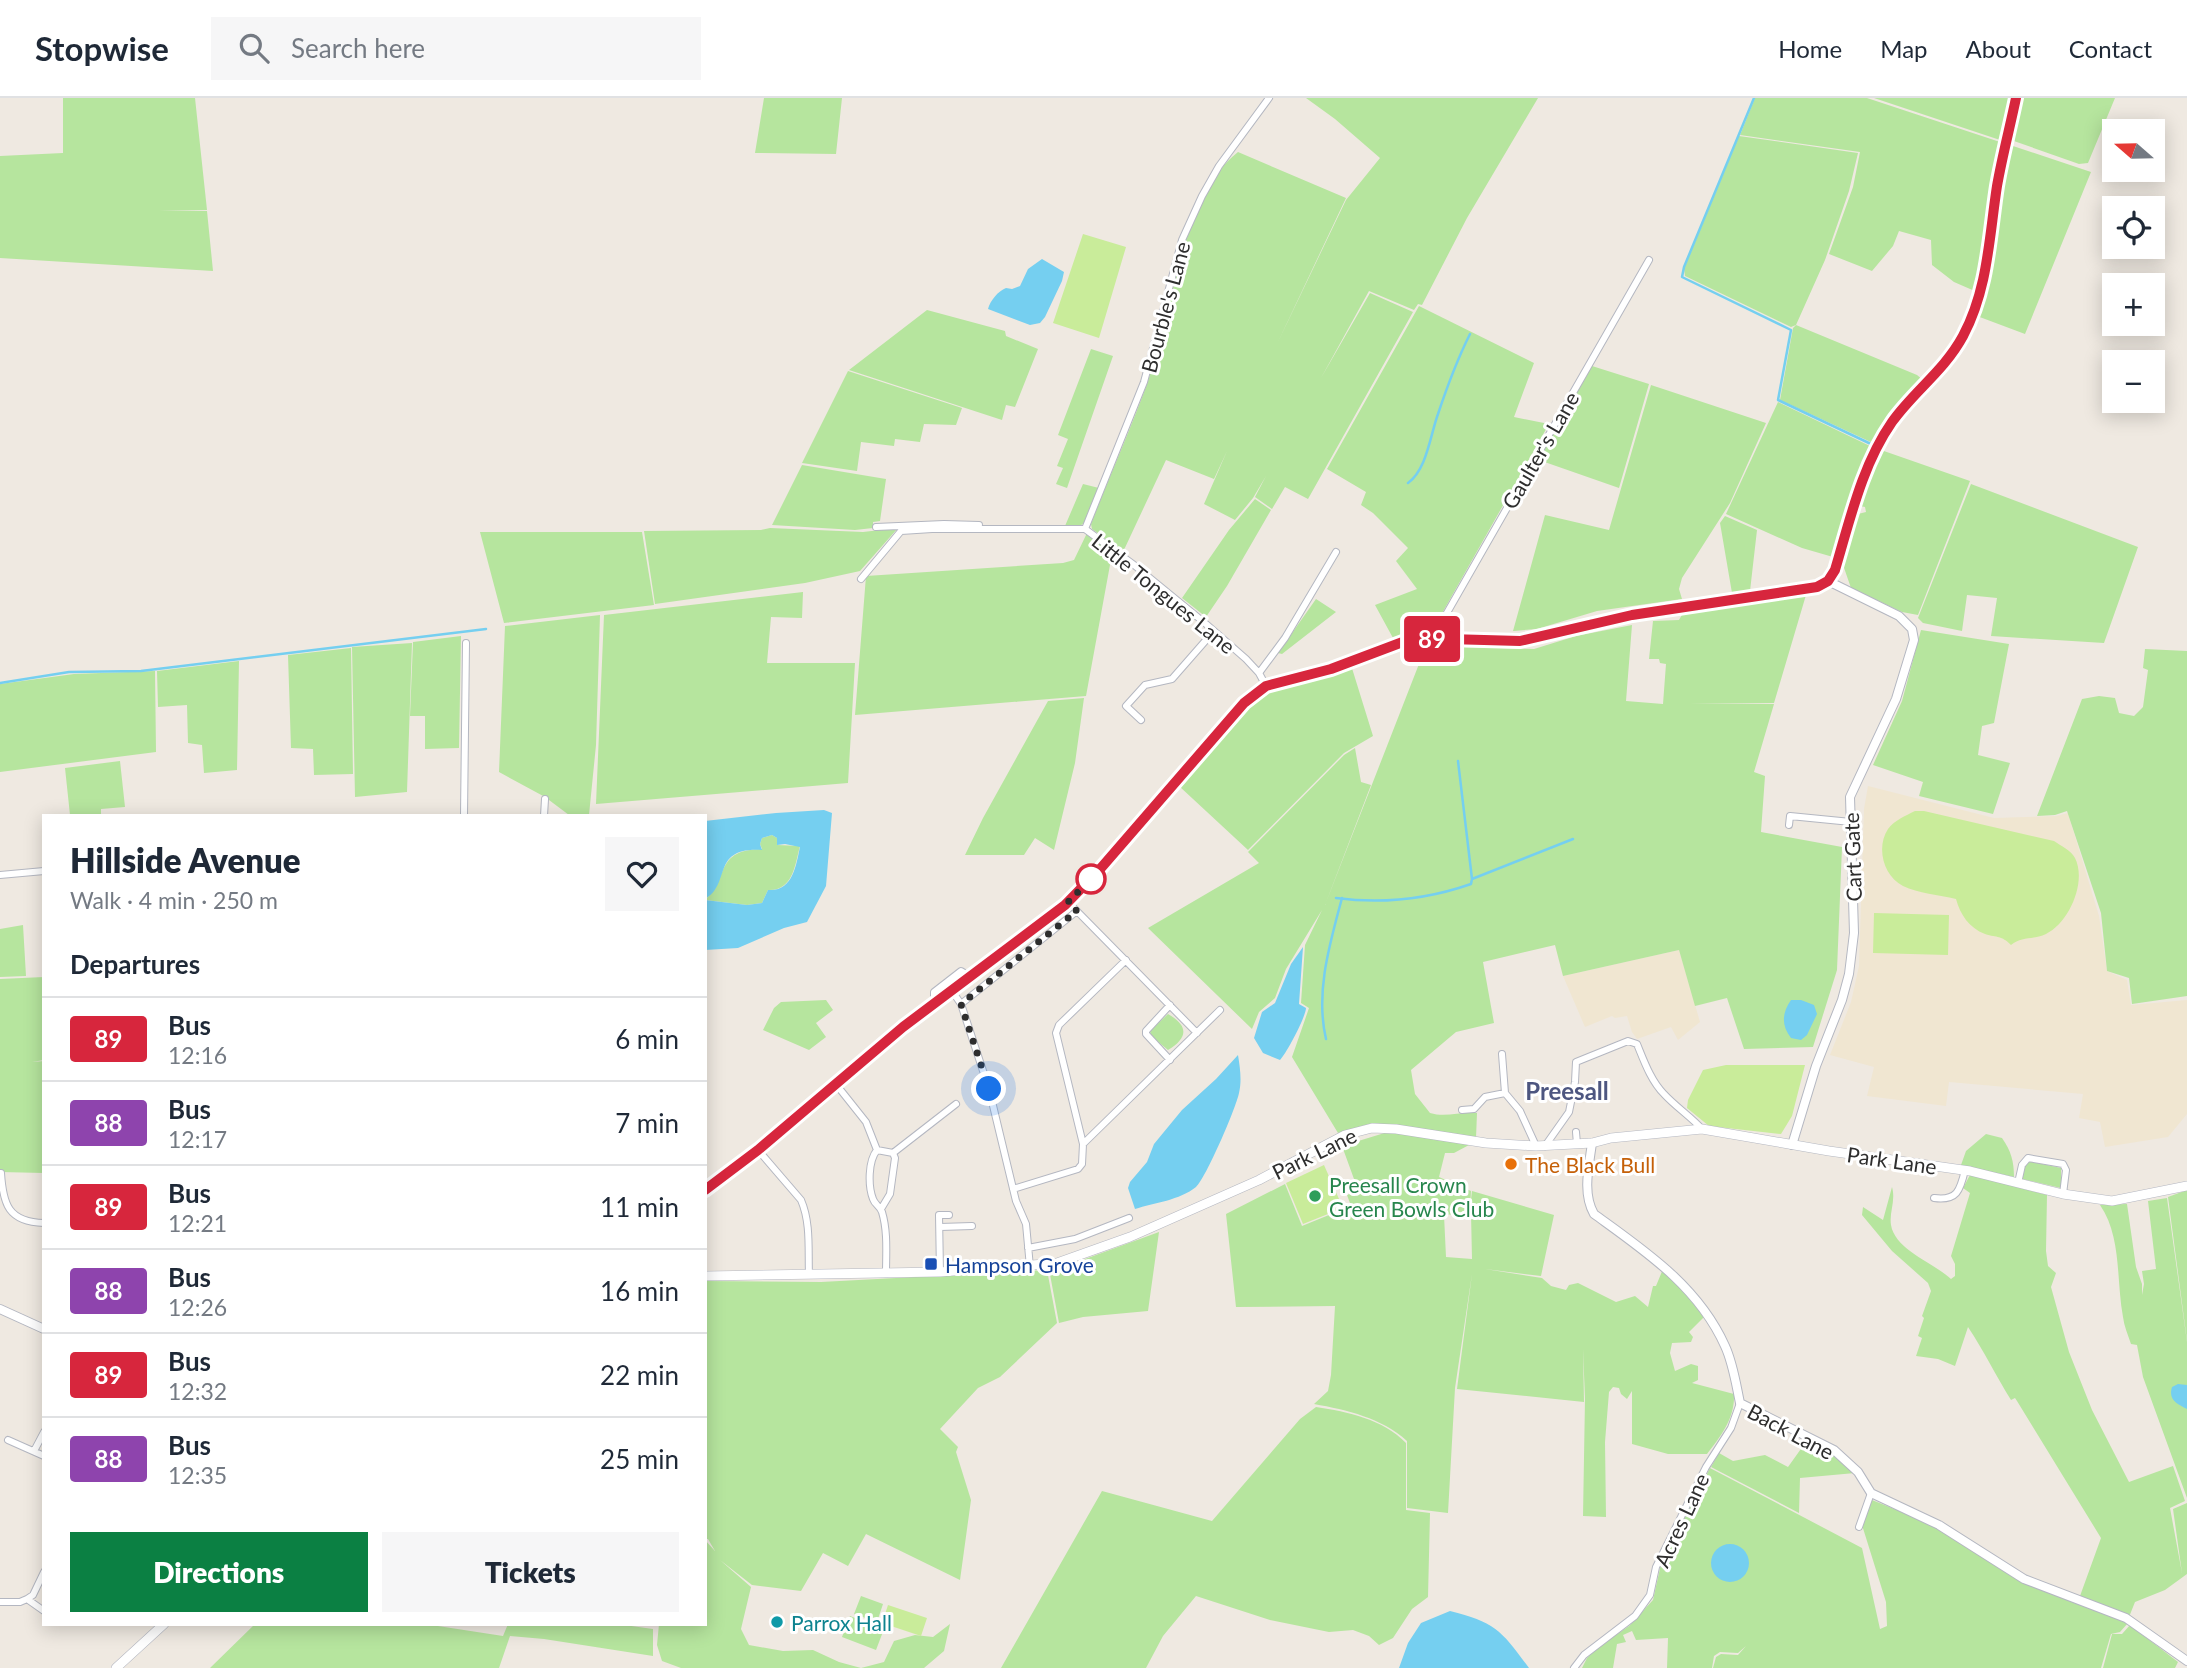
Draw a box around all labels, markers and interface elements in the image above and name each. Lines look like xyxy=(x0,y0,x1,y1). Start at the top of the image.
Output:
search box xyxy=(211,17,701,80)
text: Stopwise xyxy=(35,28,169,68)
icon: search xyxy=(235,29,273,67)
text: Search here xyxy=(291,32,425,64)
text: Home xyxy=(1778,34,1842,63)
text: Map xyxy=(1880,34,1928,63)
text: About xyxy=(1966,34,2031,63)
text: Contact xyxy=(2069,34,2152,63)
north arrow xyxy=(2102,119,2165,182)
map controls xyxy=(2102,119,2165,413)
button: locate xyxy=(2102,196,2165,259)
street label: Bourble's Lane xyxy=(1135,239,1195,375)
button: + xyxy=(2102,273,2165,336)
button: − xyxy=(2102,350,2165,413)
street label: Gaulter's Lane xyxy=(1496,387,1584,513)
street label: Little Tongues Lane xyxy=(1087,528,1241,658)
line badge: 89 xyxy=(1400,616,1464,662)
text: 89 xyxy=(1418,624,1446,653)
street label: Cart Gate xyxy=(1838,812,1866,902)
button: heart xyxy=(605,837,679,911)
text: Hillside Avenue xyxy=(70,840,301,880)
unlabelled marker xyxy=(1076,864,1106,894)
text: Walk · 4 min · 250 m xyxy=(70,886,278,914)
text: Departures xyxy=(70,948,200,980)
text: Bus xyxy=(168,1009,211,1041)
text: 6 min xyxy=(615,1023,679,1055)
text: 89 xyxy=(95,1024,122,1053)
text: 12:16 xyxy=(168,1041,227,1069)
your location xyxy=(971,1071,1006,1106)
district label: Preesall xyxy=(1525,1076,1609,1105)
text: Bus xyxy=(168,1093,211,1125)
text: 7 min xyxy=(615,1107,679,1139)
text: 88 xyxy=(95,1108,122,1137)
street label: Park Lane xyxy=(1268,1122,1360,1184)
text: 12:17 xyxy=(168,1125,227,1153)
street label: Park Lane xyxy=(1845,1141,1939,1179)
place label: The Black Bull xyxy=(1525,1152,1655,1177)
marker: The Black Bull xyxy=(1503,1156,1519,1172)
place label: Preesall Crown Green Bowls Club xyxy=(1329,1172,1494,1221)
text: Bus xyxy=(168,1177,211,1209)
marker: Preesall Crown Green Bowls Club xyxy=(1307,1188,1323,1204)
text: 11 min xyxy=(600,1191,679,1223)
text: 89 xyxy=(95,1192,122,1221)
text: 12:21 xyxy=(168,1209,227,1237)
place label: Hampson Grove xyxy=(945,1252,1094,1277)
marker: Hampson Grove xyxy=(923,1256,939,1272)
text: Bus xyxy=(168,1261,211,1293)
text: 16 min xyxy=(600,1275,679,1307)
text: 88 xyxy=(95,1276,122,1305)
text: 12:26 xyxy=(168,1293,227,1321)
text: Bus xyxy=(168,1345,211,1377)
text: 22 min xyxy=(600,1359,679,1391)
text: 89 xyxy=(95,1360,122,1389)
text: 12:32 xyxy=(168,1377,227,1405)
street label: Back Lane xyxy=(1744,1398,1838,1464)
text: Bus xyxy=(168,1429,211,1461)
text: 25 min xyxy=(600,1443,679,1475)
text: 88 xyxy=(95,1444,122,1473)
text: 12:35 xyxy=(168,1461,227,1489)
street label: Acres Lane xyxy=(1648,1469,1714,1571)
button: Directions xyxy=(70,1532,368,1612)
button: Tickets xyxy=(382,1532,679,1612)
place label: Parrox Hall xyxy=(791,1610,892,1635)
marker: Parrox Hall xyxy=(769,1614,785,1630)

